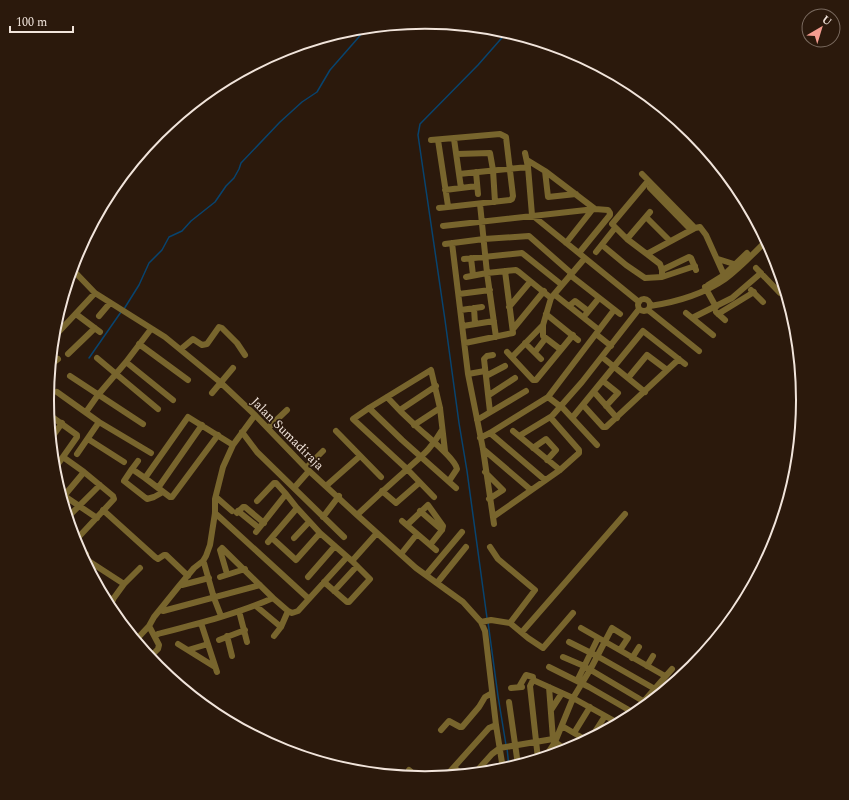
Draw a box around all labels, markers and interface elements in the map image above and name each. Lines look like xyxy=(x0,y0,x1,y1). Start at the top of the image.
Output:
scale bar xyxy=(10,8,73,34)
north arrow xyxy=(801,8,841,48)
text: U xyxy=(818,11,836,30)
text: 100 m xyxy=(16,13,47,32)
street label: Jalan Sumadiraja xyxy=(246,392,329,476)

